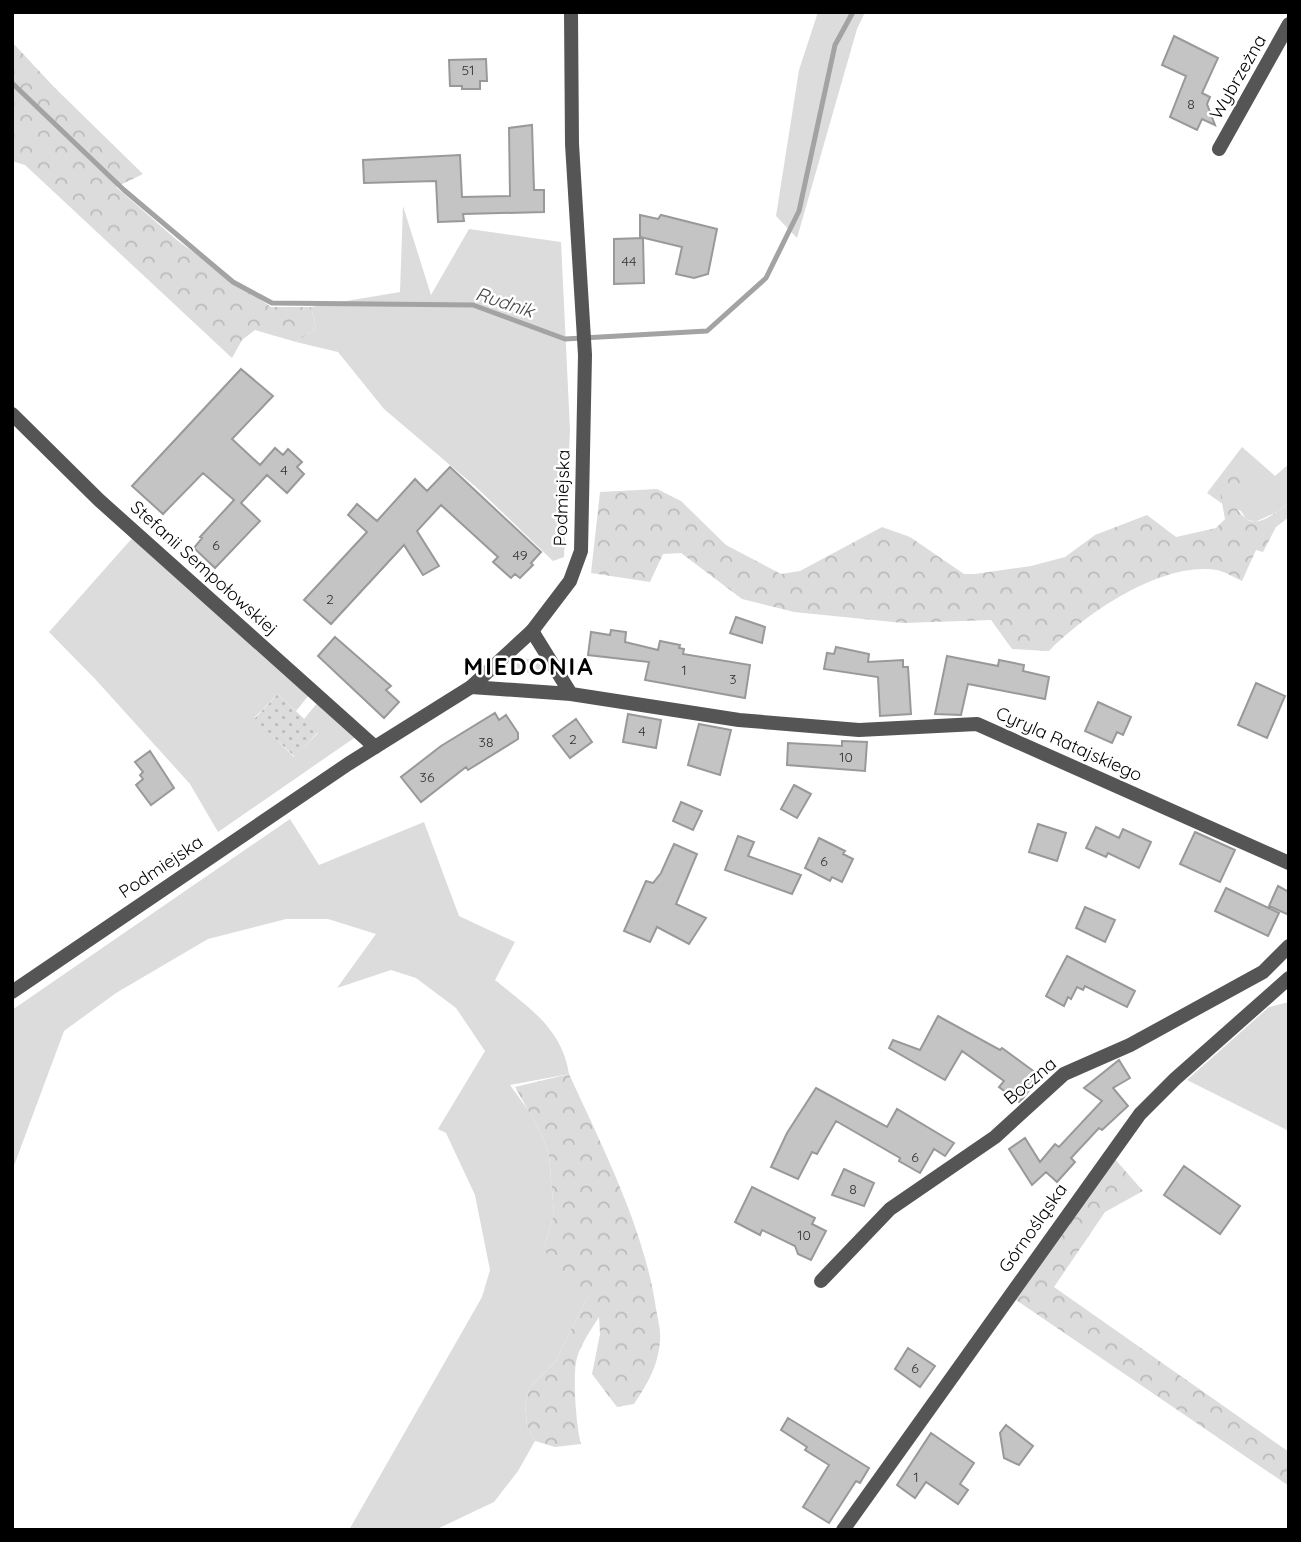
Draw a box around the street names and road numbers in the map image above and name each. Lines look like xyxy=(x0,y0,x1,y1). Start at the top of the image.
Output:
street label: Wybrzeżna xyxy=(1204,30,1271,123)
street label: Podmiejska xyxy=(548,449,575,547)
street label: Stefanii Sempołowskiej xyxy=(126,495,283,640)
street label: Cyryla Ratajskiego xyxy=(992,701,1146,786)
street label: Podmiejska xyxy=(114,830,207,903)
street label: Boczna xyxy=(999,1052,1061,1109)
street label: Górnośląska xyxy=(993,1179,1072,1277)

